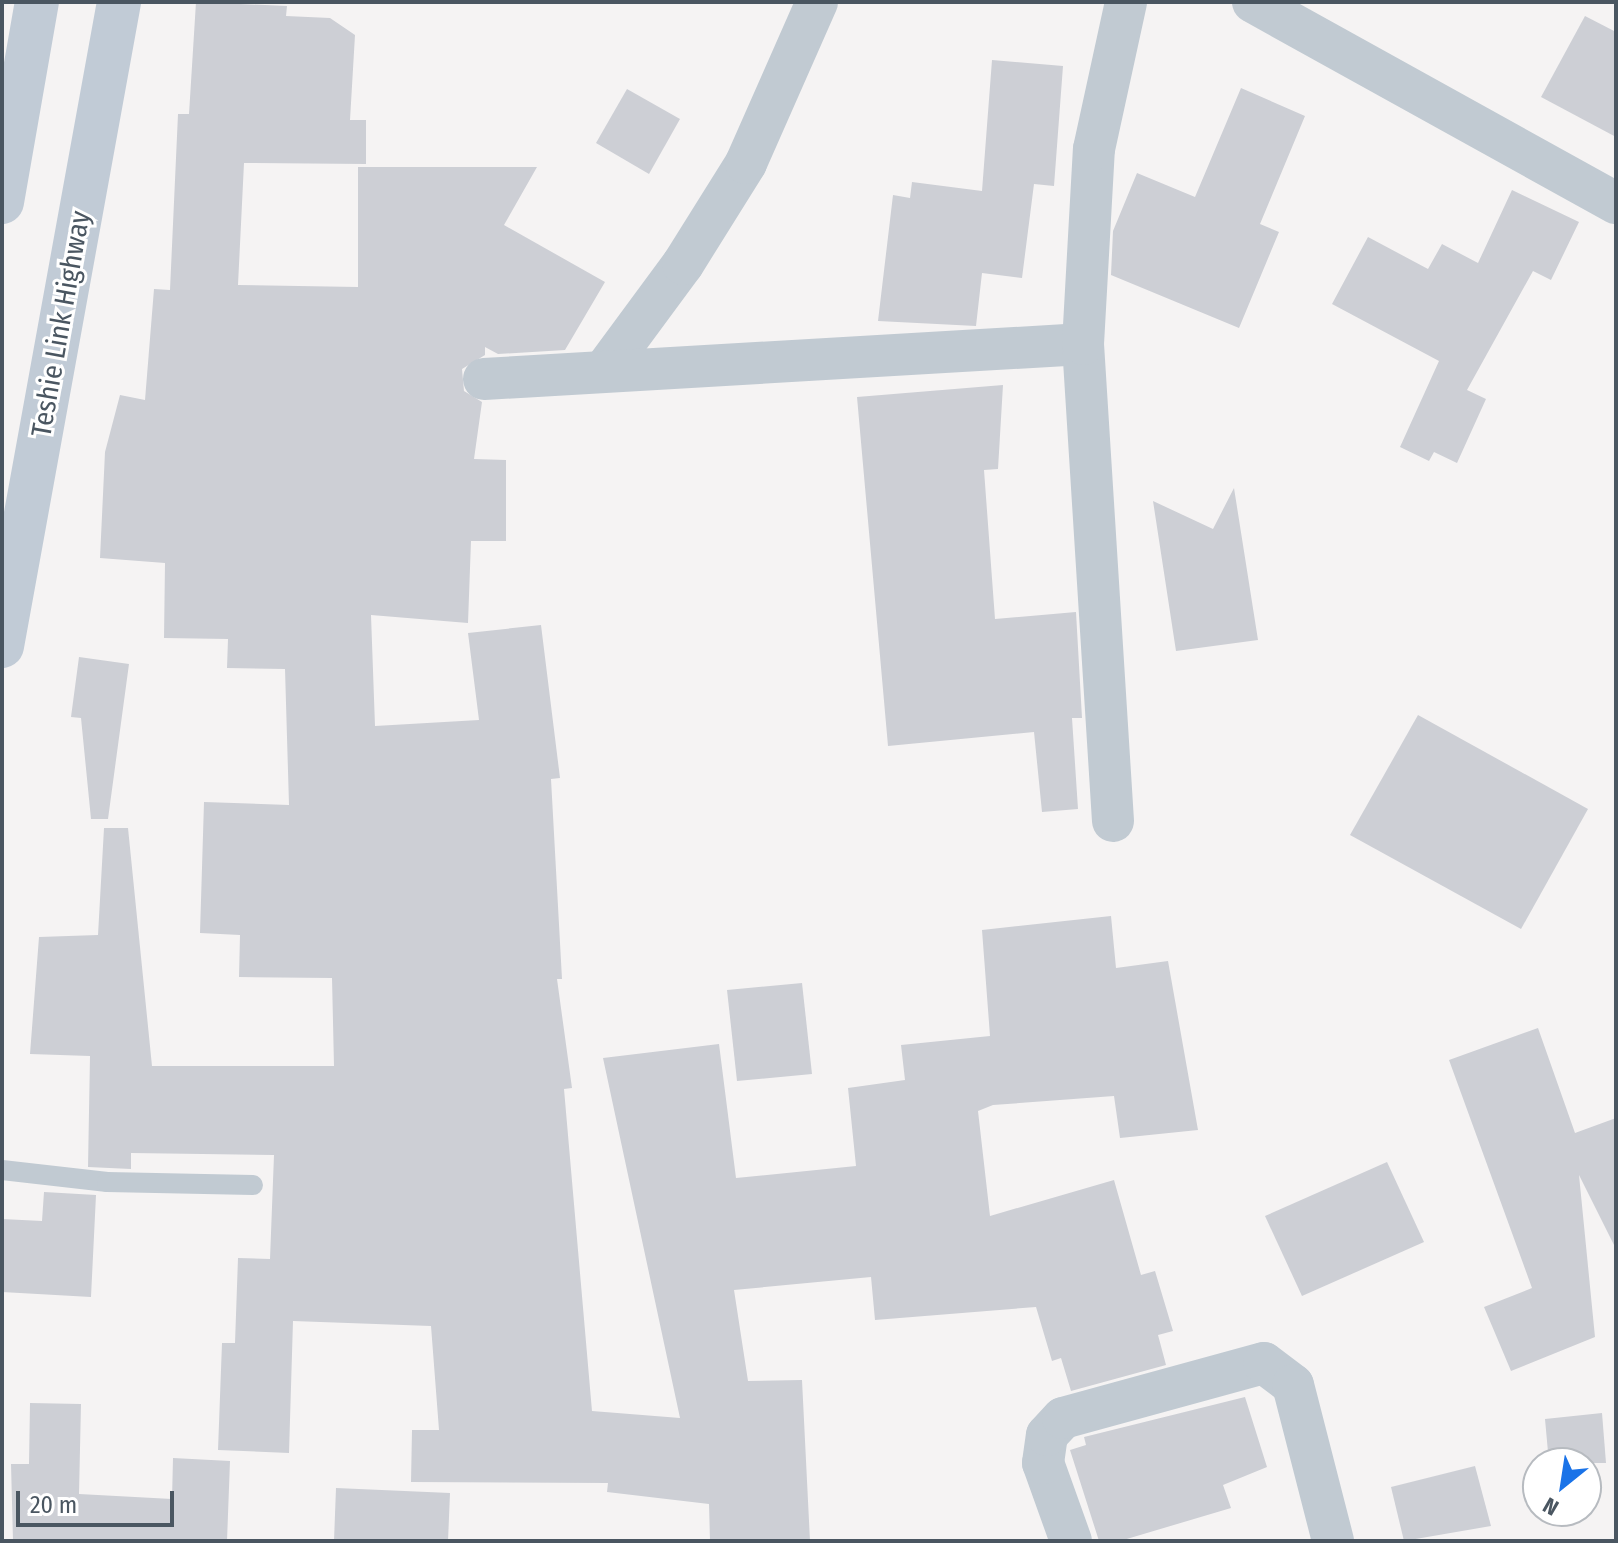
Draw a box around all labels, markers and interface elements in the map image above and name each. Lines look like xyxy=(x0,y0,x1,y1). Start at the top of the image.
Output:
street label: Teshie Link Highway xyxy=(25,208,97,440)
north arrow xyxy=(1522,1447,1602,1527)
scale bar xyxy=(20,1475,178,1525)
text: 20 m xyxy=(30,1491,77,1519)
text: N xyxy=(1538,1491,1563,1521)

